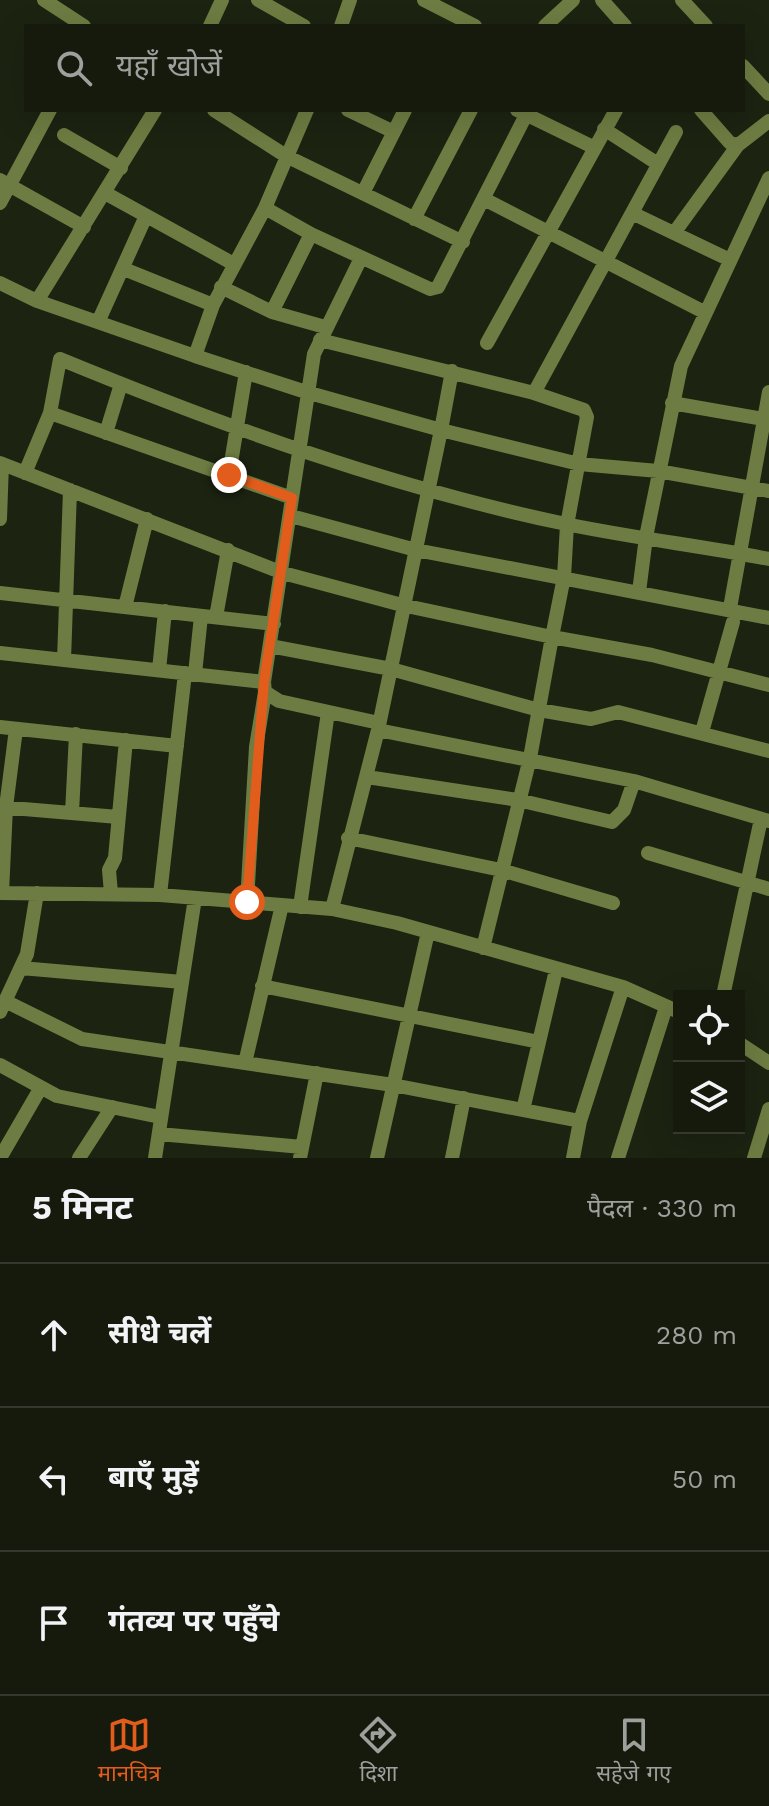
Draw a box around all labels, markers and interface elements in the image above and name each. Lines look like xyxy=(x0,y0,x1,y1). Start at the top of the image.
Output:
search box xyxy=(24,24,745,112)
icon: search xyxy=(52,46,96,90)
text: यहाँ खोजें xyxy=(116,48,222,83)
route end xyxy=(211,457,247,493)
route start xyxy=(229,884,265,920)
map controls xyxy=(673,990,745,1134)
button: locate xyxy=(673,990,745,1062)
button: layers xyxy=(673,1062,745,1134)
text: 5 मिनट xyxy=(32,1187,133,1227)
text: पैदल · 330 m xyxy=(587,1193,737,1223)
icon: ahead xyxy=(32,1313,76,1357)
text: सीधे चलें xyxy=(108,1315,211,1350)
text: 280 m xyxy=(656,1320,737,1350)
icon: left xyxy=(32,1457,76,1501)
text: बाएँ मुड़ें xyxy=(108,1459,199,1494)
text: 50 m xyxy=(672,1464,737,1494)
icon: arrive xyxy=(32,1601,76,1645)
text: गंतव्य पर पहुँचे xyxy=(108,1603,279,1638)
tab: मानचित्र xyxy=(98,1713,161,1790)
tab: दिशा xyxy=(356,1713,400,1790)
tab: सहेजे गए xyxy=(596,1713,671,1790)

